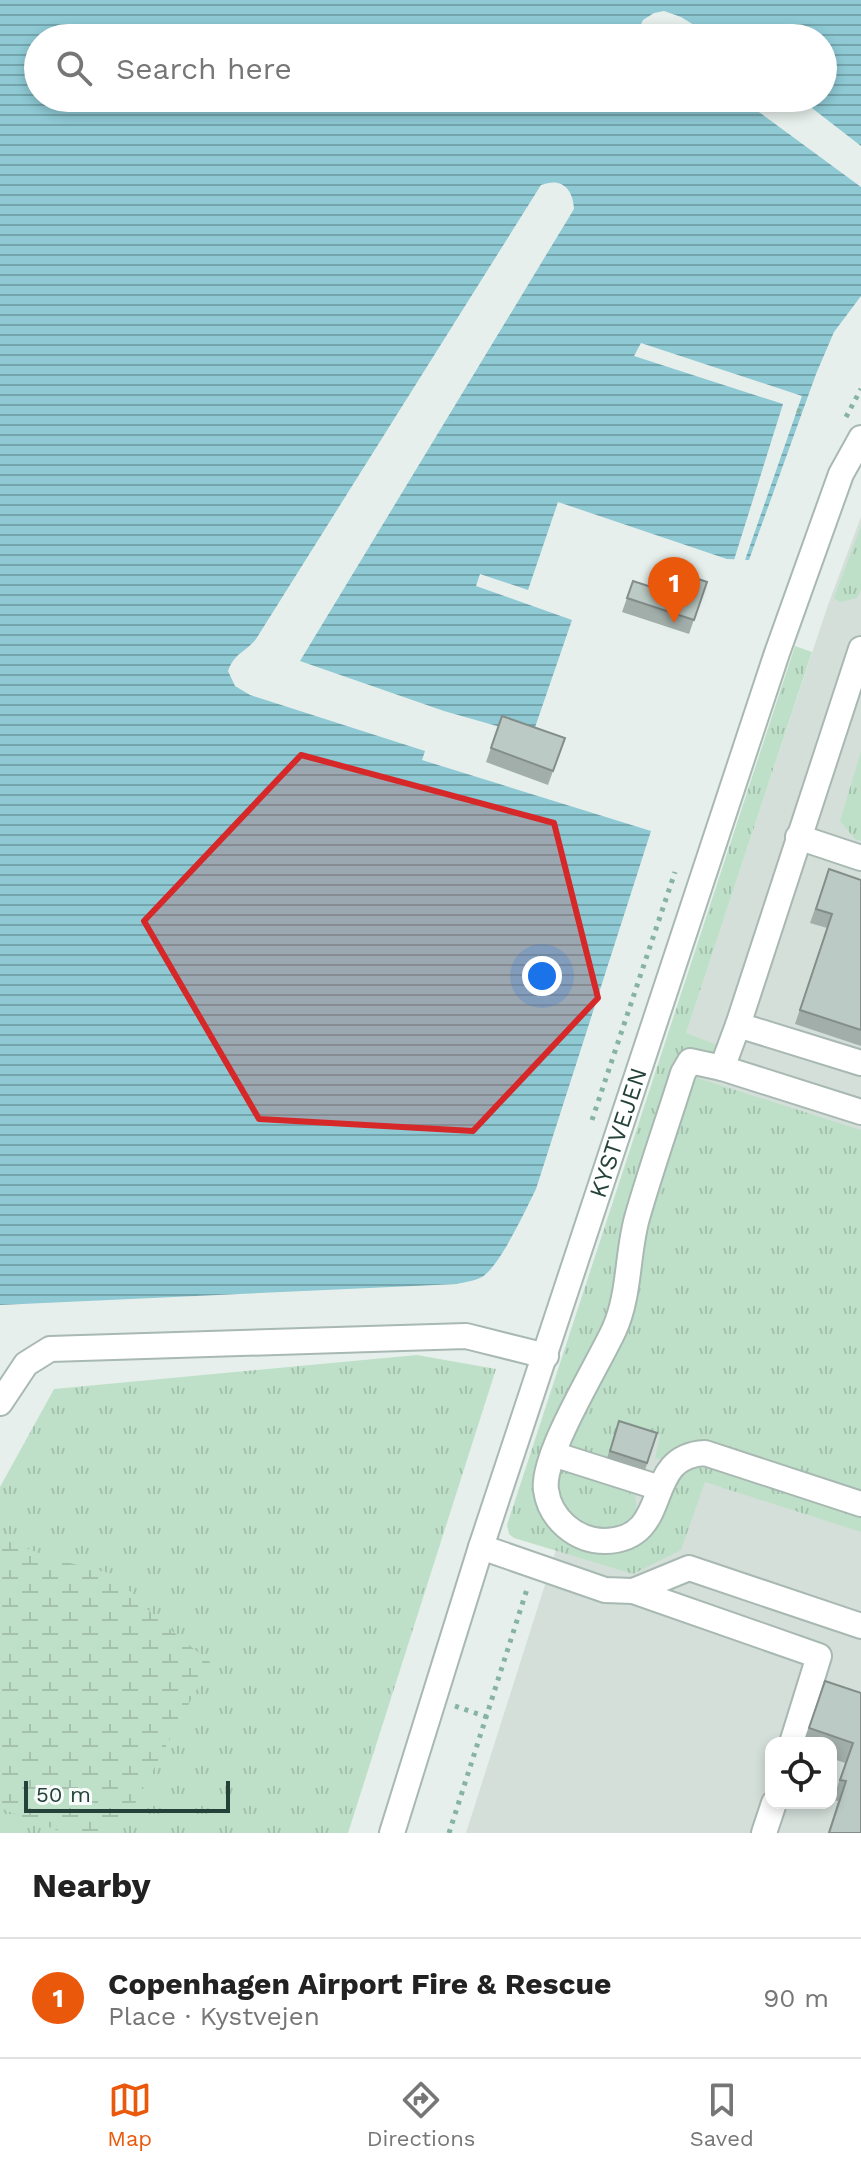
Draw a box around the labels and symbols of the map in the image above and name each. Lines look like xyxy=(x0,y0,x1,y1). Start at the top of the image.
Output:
pin: 1 xyxy=(648,557,700,623)
your location xyxy=(522,956,562,996)
street label: KYSTVEJEN xyxy=(584,1064,653,1201)
scale bar xyxy=(24,1777,230,1813)

